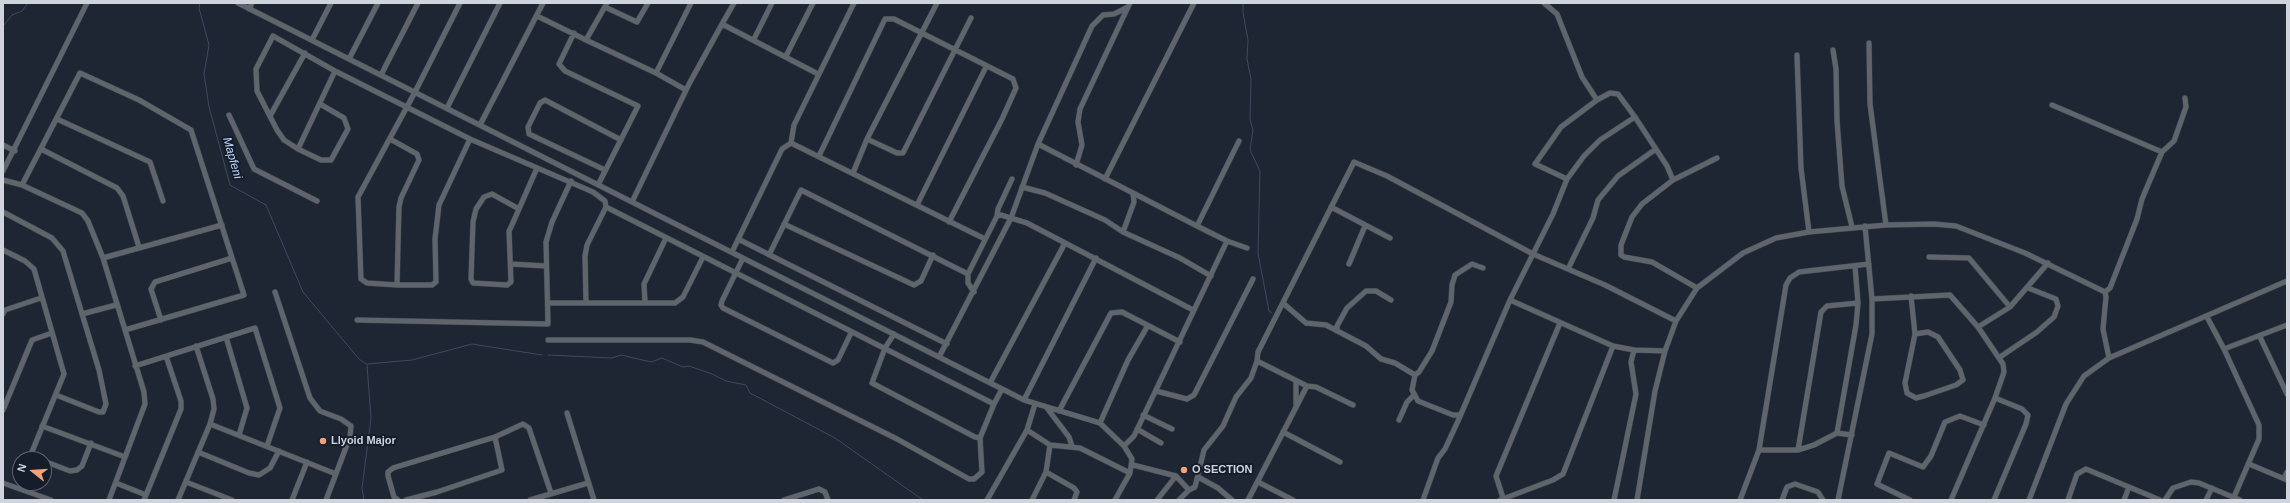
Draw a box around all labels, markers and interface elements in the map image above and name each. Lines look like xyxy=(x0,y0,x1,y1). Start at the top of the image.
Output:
water label: Mapfeni xyxy=(219,135,245,181)
place label: Llyoid Major xyxy=(331,434,396,448)
marker: Llyoid Major xyxy=(318,436,328,446)
north arrow xyxy=(12,451,52,491)
text: N xyxy=(15,462,28,473)
place label: O SECTION xyxy=(1192,463,1253,477)
marker: O SECTION xyxy=(1179,465,1189,475)

